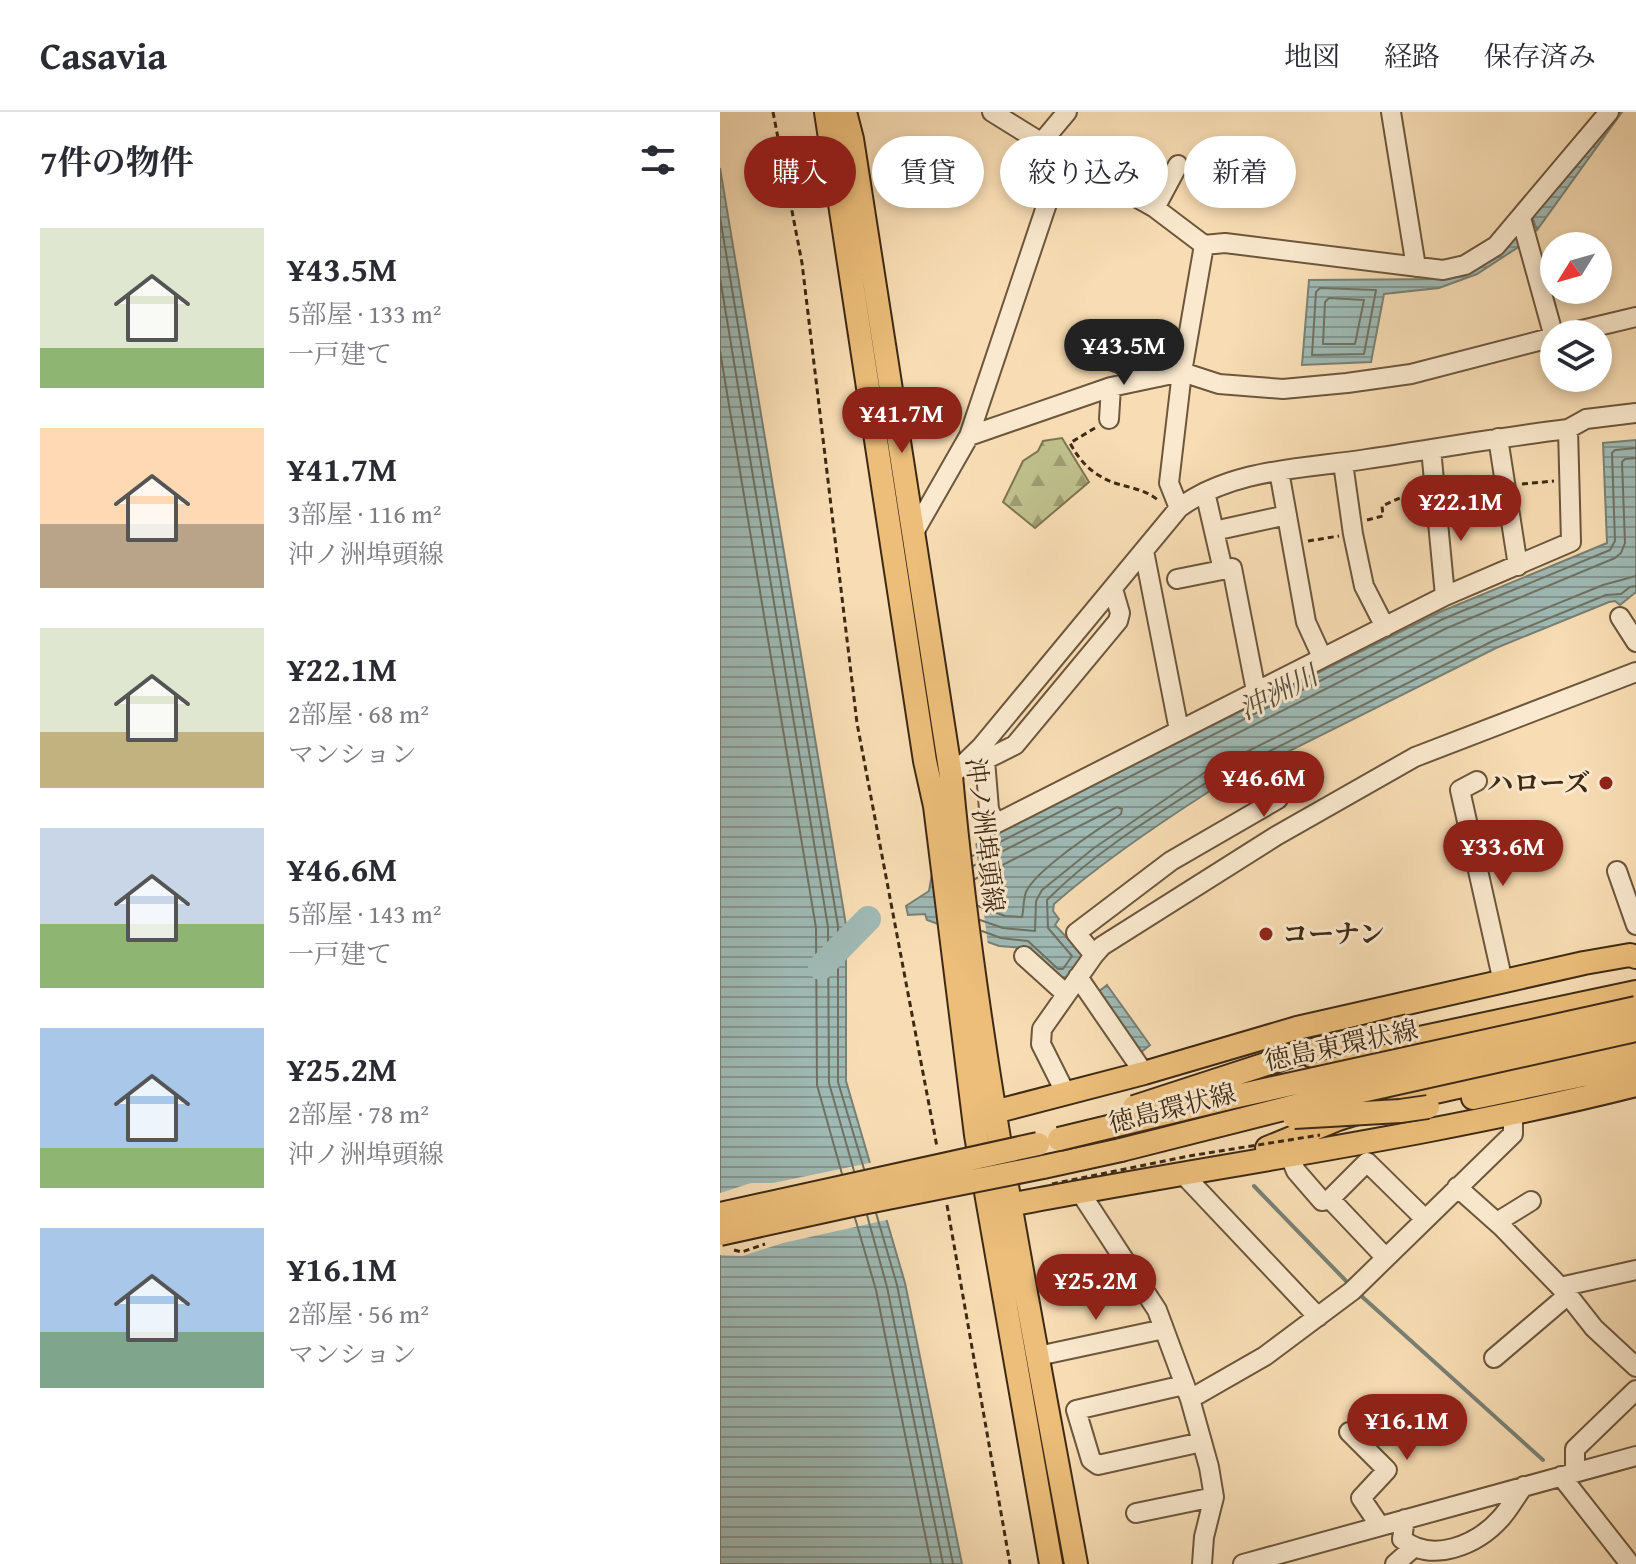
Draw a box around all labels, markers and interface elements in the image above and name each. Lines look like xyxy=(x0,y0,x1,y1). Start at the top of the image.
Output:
text: Casavia xyxy=(40,27,167,83)
text: 地図 xyxy=(1284,35,1340,76)
text: 経路 xyxy=(1384,35,1440,76)
text: 保存済み xyxy=(1484,35,1596,76)
chip: 購入 xyxy=(744,136,856,208)
chip: 賃貸 xyxy=(872,136,984,208)
chip: 絞り込み xyxy=(1000,136,1168,208)
chip: 新着 xyxy=(1184,136,1296,208)
text: 7件の物件 xyxy=(40,137,194,186)
icon: filters xyxy=(636,138,680,182)
north arrow xyxy=(1540,232,1612,304)
map controls xyxy=(1540,232,1612,392)
text: ¥43.5M xyxy=(288,244,397,293)
icon: home xyxy=(104,260,200,356)
text: 5部屋 · 133 m² xyxy=(288,294,442,333)
pin: ¥43.5M xyxy=(1059,319,1189,387)
button: layers xyxy=(1540,320,1612,392)
text: ¥43.5M xyxy=(1082,325,1166,364)
text: 一戸建て xyxy=(288,334,392,373)
pin: ¥41.7M xyxy=(837,387,967,455)
text: ¥41.7M xyxy=(860,393,944,432)
text: ¥41.7M xyxy=(288,444,397,493)
icon: home xyxy=(104,460,200,556)
pin: ¥22.1M xyxy=(1396,475,1526,543)
text: ¥22.1M xyxy=(1419,481,1503,520)
text: 3部屋 · 116 m² xyxy=(288,494,442,533)
text: 沖ノ洲埠頭線 xyxy=(288,534,444,573)
text: ¥22.1M xyxy=(288,644,397,693)
water label: 沖洲川 xyxy=(1231,653,1327,729)
icon: home xyxy=(104,660,200,756)
text: 2部屋 · 68 m² xyxy=(288,694,429,733)
text: マンション xyxy=(288,734,417,773)
pin: ¥46.6M xyxy=(1199,751,1329,819)
street label: 沖ノ洲埠頭線 xyxy=(957,755,1014,915)
text: ¥46.6M xyxy=(1222,757,1306,796)
place label: ハローズ xyxy=(1487,763,1590,802)
marker: ハローズ xyxy=(1597,774,1615,792)
pin: ¥33.6M xyxy=(1438,820,1568,888)
text: ¥33.6M xyxy=(1461,826,1545,865)
text: ¥46.6M xyxy=(288,844,397,893)
icon: home xyxy=(104,860,200,956)
text: 5部屋 · 143 m² xyxy=(288,894,442,933)
place label: コーナン xyxy=(1282,914,1385,953)
marker: コーナン xyxy=(1257,925,1275,943)
text: 一戸建て xyxy=(288,934,392,973)
street label: 徳島東環状線 xyxy=(1261,1009,1421,1080)
text: ¥25.2M xyxy=(288,1044,397,1093)
icon: home xyxy=(104,1060,200,1156)
street label: 徳島環状線 xyxy=(1104,1073,1240,1142)
text: 2部屋 · 78 m² xyxy=(288,1094,429,1133)
text: 沖ノ洲埠頭線 xyxy=(288,1134,444,1173)
text: ¥16.1M xyxy=(288,1244,397,1293)
pin: ¥25.2M xyxy=(1031,1254,1161,1322)
icon: home xyxy=(104,1260,200,1356)
text: ¥25.2M xyxy=(1054,1260,1138,1299)
text: 2部屋 · 56 m² xyxy=(288,1294,429,1333)
text: マンション xyxy=(288,1334,417,1373)
pin: ¥16.1M xyxy=(1342,1394,1472,1462)
text: ¥16.1M xyxy=(1365,1400,1449,1439)

